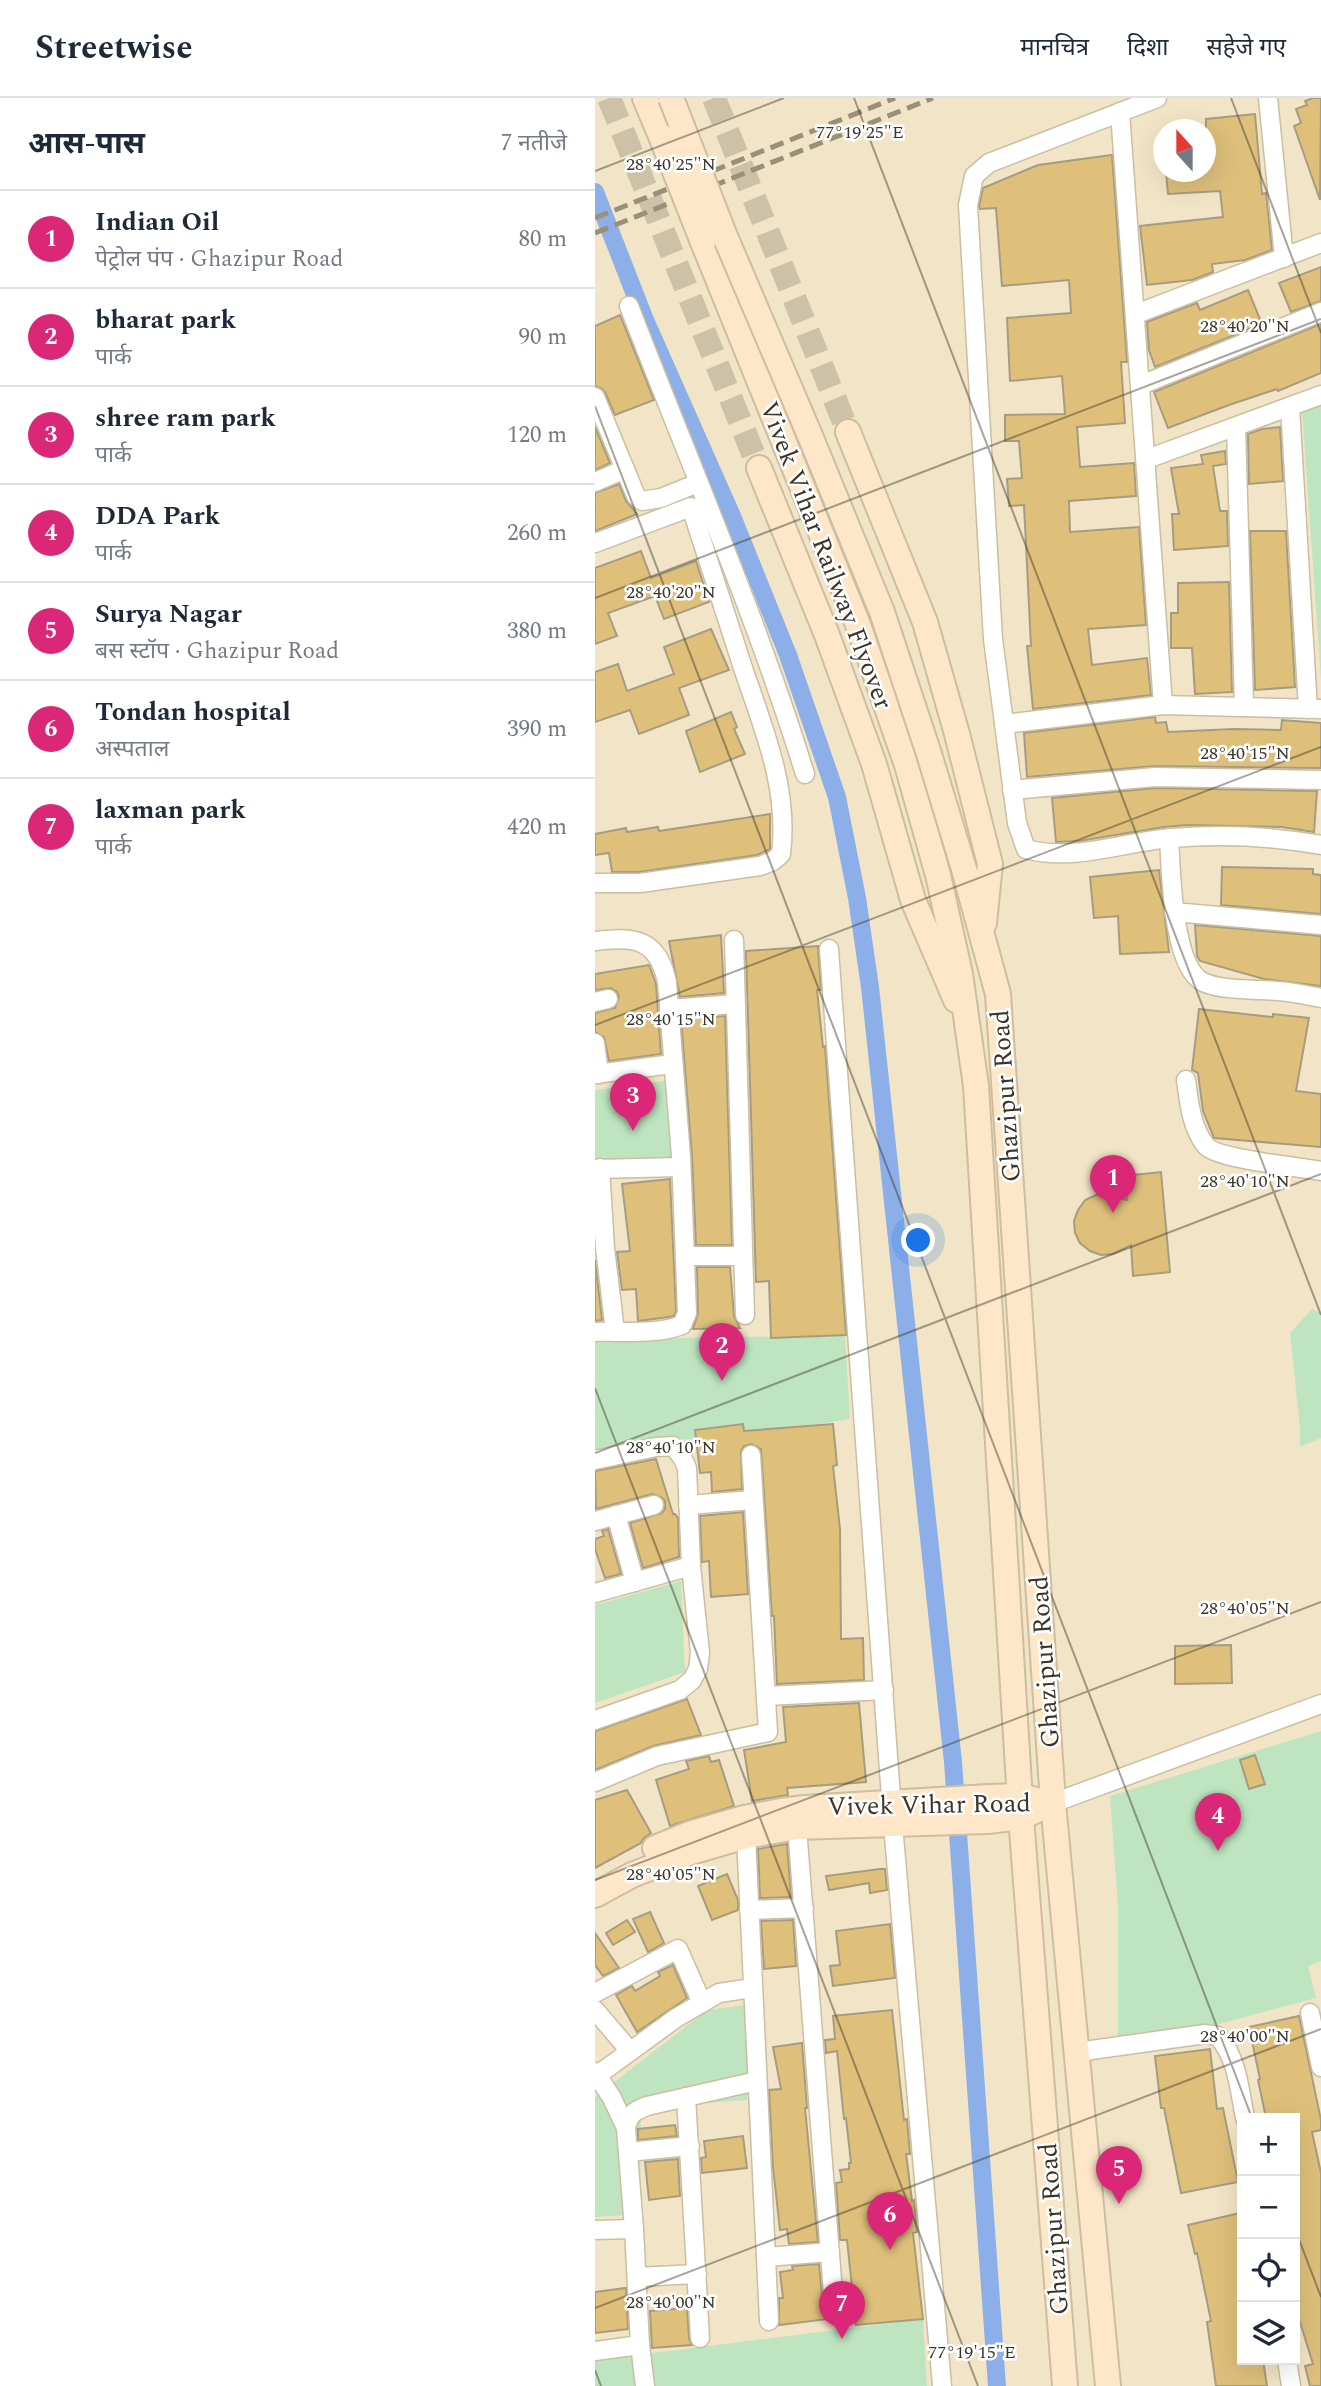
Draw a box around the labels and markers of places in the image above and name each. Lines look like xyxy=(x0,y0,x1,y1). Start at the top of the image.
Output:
pin: 3 xyxy=(610,1073,656,1131)
pin: 1 xyxy=(1090,1155,1136,1213)
pin: 2 xyxy=(699,1323,745,1381)
pin: 4 xyxy=(1195,1793,1241,1851)
pin: 5 xyxy=(1096,2146,1142,2204)
pin: 6 xyxy=(867,2192,913,2250)
pin: 7 xyxy=(819,2281,865,2339)

